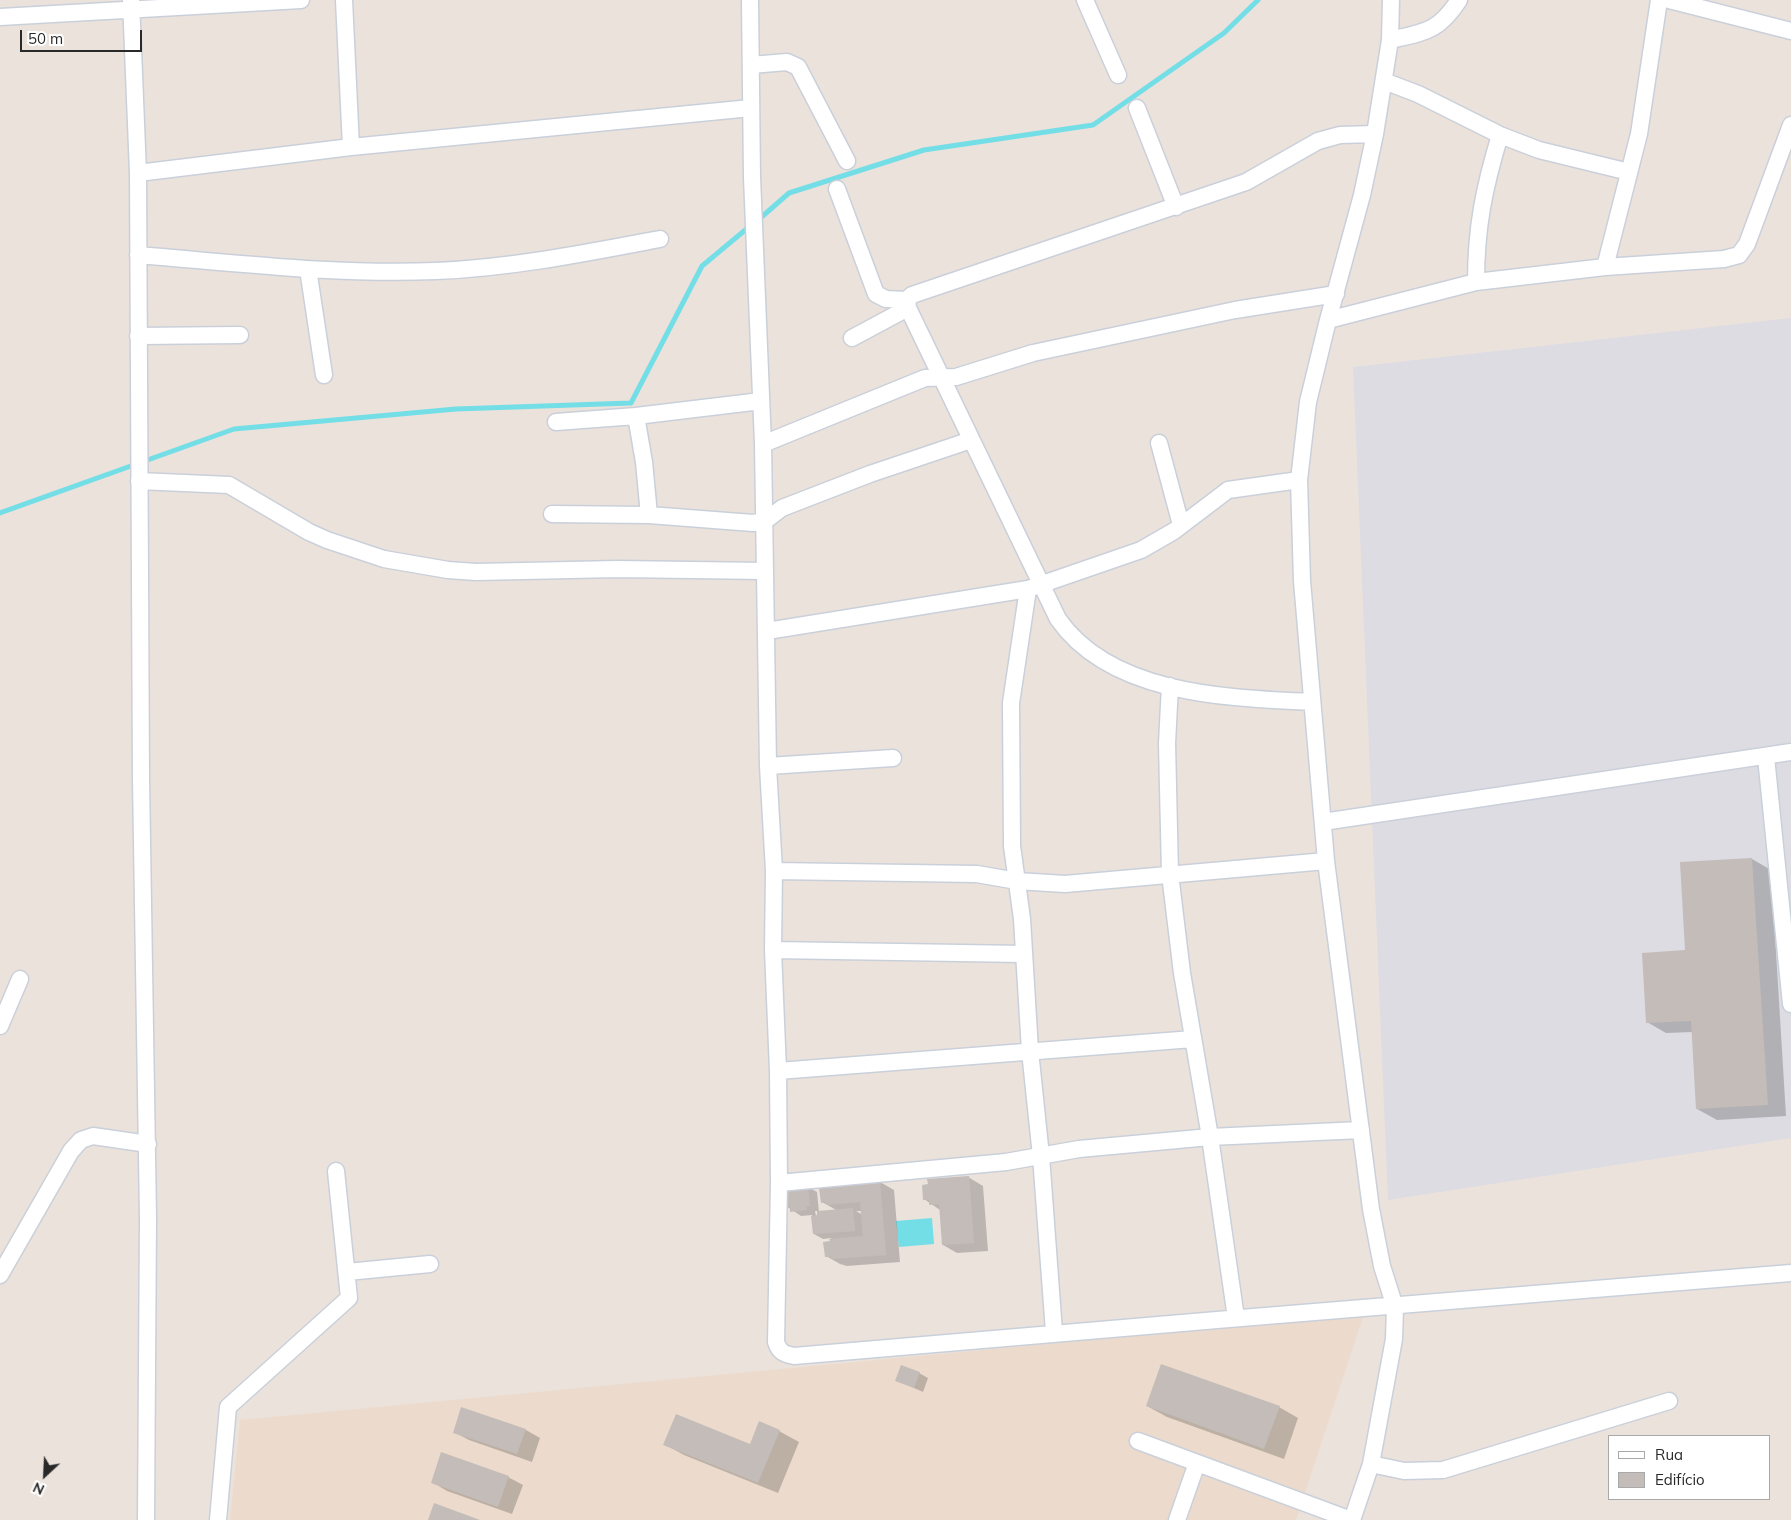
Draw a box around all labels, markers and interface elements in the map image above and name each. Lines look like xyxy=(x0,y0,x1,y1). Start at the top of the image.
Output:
scale bar xyxy=(22,20,145,52)
text: 50 m xyxy=(28,29,63,48)
legend xyxy=(1608,1435,1771,1500)
text: Rua xyxy=(1655,1445,1683,1464)
north arrow xyxy=(20,1450,70,1500)
text: Edifício xyxy=(1655,1470,1705,1489)
text: N xyxy=(30,1478,47,1499)

